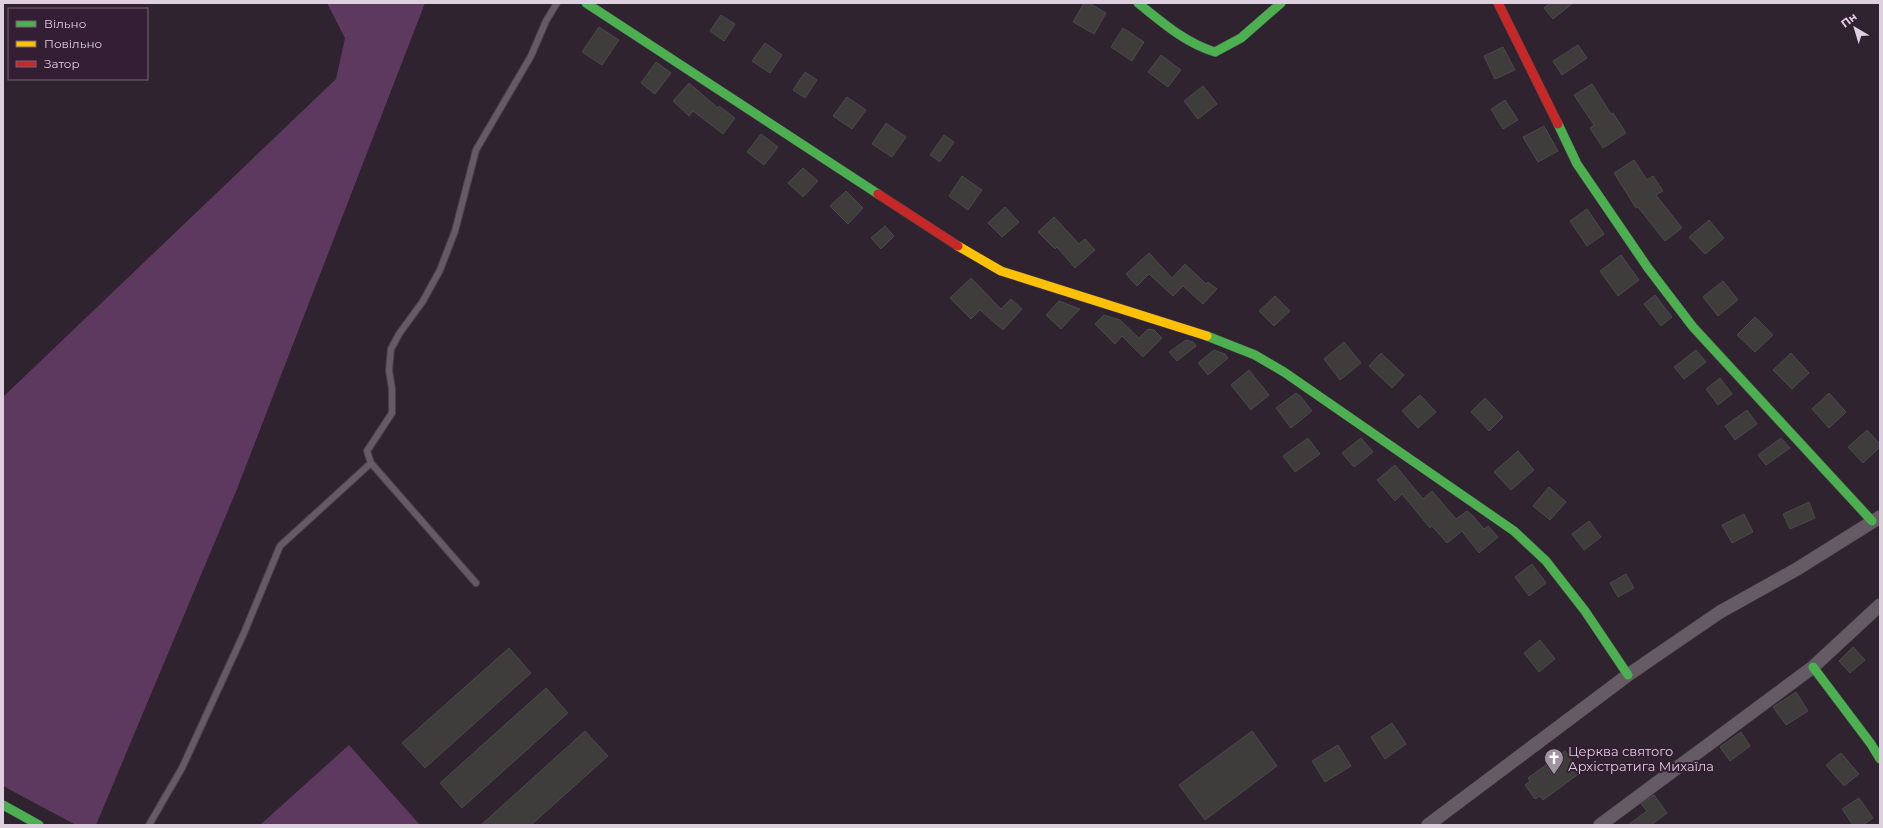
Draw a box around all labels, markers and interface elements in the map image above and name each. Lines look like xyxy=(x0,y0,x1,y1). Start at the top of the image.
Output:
legend xyxy=(8,8,148,80)
north arrow xyxy=(1835,8,1875,48)
text: Пн xyxy=(1838,10,1860,31)
text: Вільно xyxy=(44,16,87,31)
text: Повільно xyxy=(44,36,103,51)
text: Затор xyxy=(44,56,80,71)
place label: Церква святого Архістратига Михаїла xyxy=(1568,743,1714,774)
church icon: Церква святого Архістратига Михаїла xyxy=(1543,747,1565,775)

